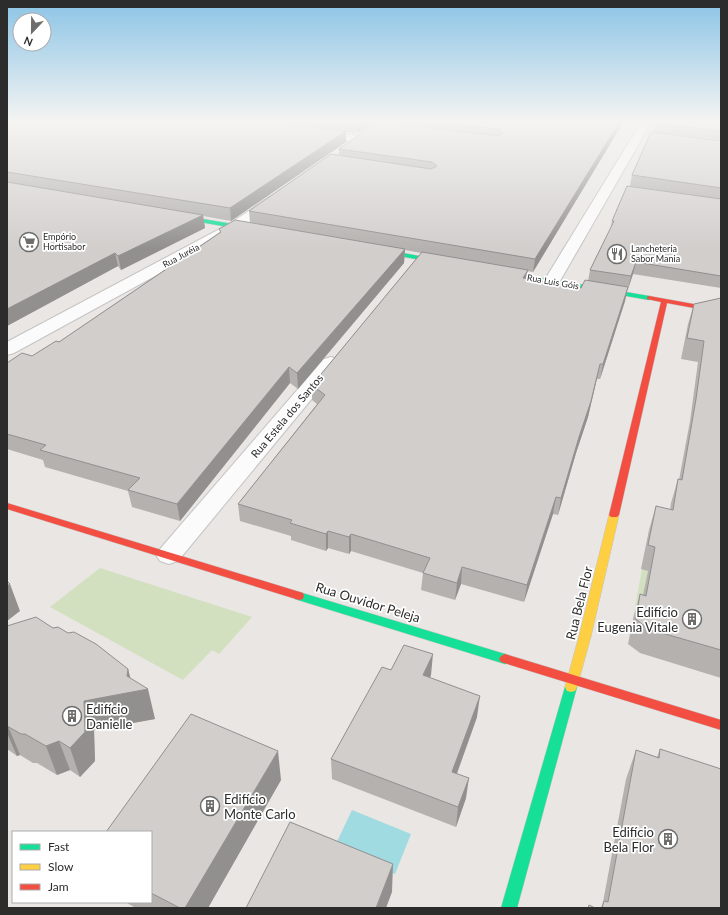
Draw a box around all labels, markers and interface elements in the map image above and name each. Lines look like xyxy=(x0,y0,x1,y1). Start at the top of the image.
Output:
north arrow xyxy=(12,12,52,52)
text: N xyxy=(22,34,34,49)
supermarket icon: Empório Hortisabor xyxy=(18,231,40,253)
place label: Empório Hortisabor xyxy=(43,231,86,252)
street label: Rua Juréia xyxy=(160,241,201,270)
restaurant icon: Lancheteria Sabor Mania xyxy=(606,243,628,265)
place label: Lancheteria Sabor Mania xyxy=(631,243,680,264)
street label: Rua Luis Góis xyxy=(526,272,580,292)
street label: Rua Estela dos Santos xyxy=(248,371,326,460)
street label: Rua Bela Flor xyxy=(562,564,596,641)
street label: Rua Ouvidor Peleja xyxy=(314,578,422,626)
place label: Edifício Eugenia Vitale xyxy=(597,604,678,635)
building icon: Edifício Eugenia Vitale xyxy=(681,608,703,630)
place label: Edifício Danielle xyxy=(86,701,133,732)
building icon: Edifício Danielle xyxy=(61,705,83,727)
place label: Edifício Monte Carlo xyxy=(224,791,296,822)
building icon: Edifício Monte Carlo xyxy=(199,795,221,817)
place label: Edifício Bela Flor xyxy=(604,824,654,855)
building icon: Edifício Bela Flor xyxy=(657,828,679,850)
legend xyxy=(12,831,152,903)
text: Fast xyxy=(48,839,70,854)
text: Slow xyxy=(48,859,74,874)
text: Jam xyxy=(48,879,69,894)

